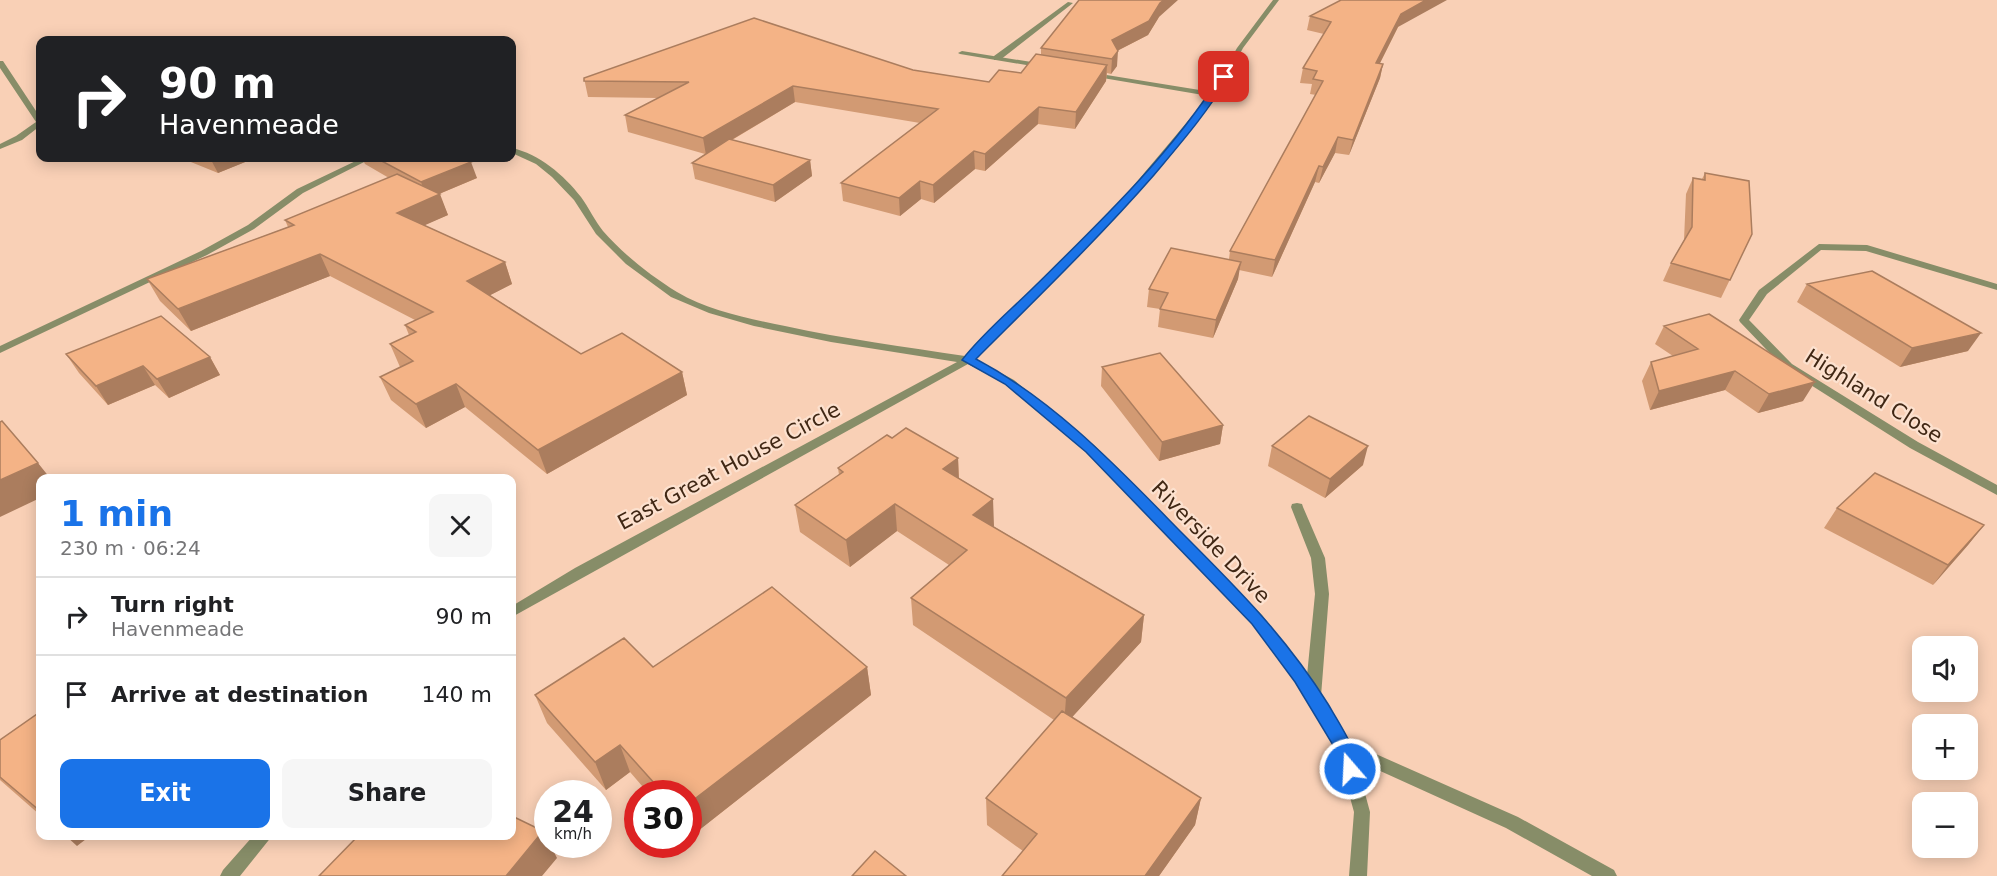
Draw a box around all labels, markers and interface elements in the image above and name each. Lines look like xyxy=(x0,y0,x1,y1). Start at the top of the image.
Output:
pin xyxy=(1198,51,1249,102)
text: 90 m xyxy=(159,59,276,108)
icon: right xyxy=(60,60,138,138)
icon: arrive xyxy=(1207,60,1240,93)
text: Havenmeade xyxy=(159,109,339,140)
street label: Highland Close xyxy=(1801,344,1947,448)
street label: East Great House Circle xyxy=(614,397,844,535)
street label: Riverside Drive xyxy=(1147,476,1275,608)
text: 1 min xyxy=(60,493,173,534)
button: close xyxy=(429,494,492,557)
text: 230 m · 06:24 xyxy=(60,536,201,560)
text: Turn right xyxy=(111,592,234,617)
icon: right xyxy=(60,600,93,633)
text: 90 m xyxy=(436,604,492,629)
text: Havenmeade xyxy=(111,617,244,641)
map controls xyxy=(1912,636,1978,858)
button: sound xyxy=(1912,636,1978,702)
icon: arrive xyxy=(60,678,93,711)
text: Arrive at destination xyxy=(111,682,368,707)
text: 140 m xyxy=(422,682,492,707)
button: + xyxy=(1912,714,1978,780)
position arrow xyxy=(1318,737,1382,801)
button: Exit xyxy=(60,759,270,828)
button: Share xyxy=(282,759,492,828)
speed limit sign: 30 xyxy=(624,780,702,858)
button: − xyxy=(1912,792,1978,858)
text: 24 xyxy=(552,794,594,829)
text: km/h xyxy=(554,825,592,843)

